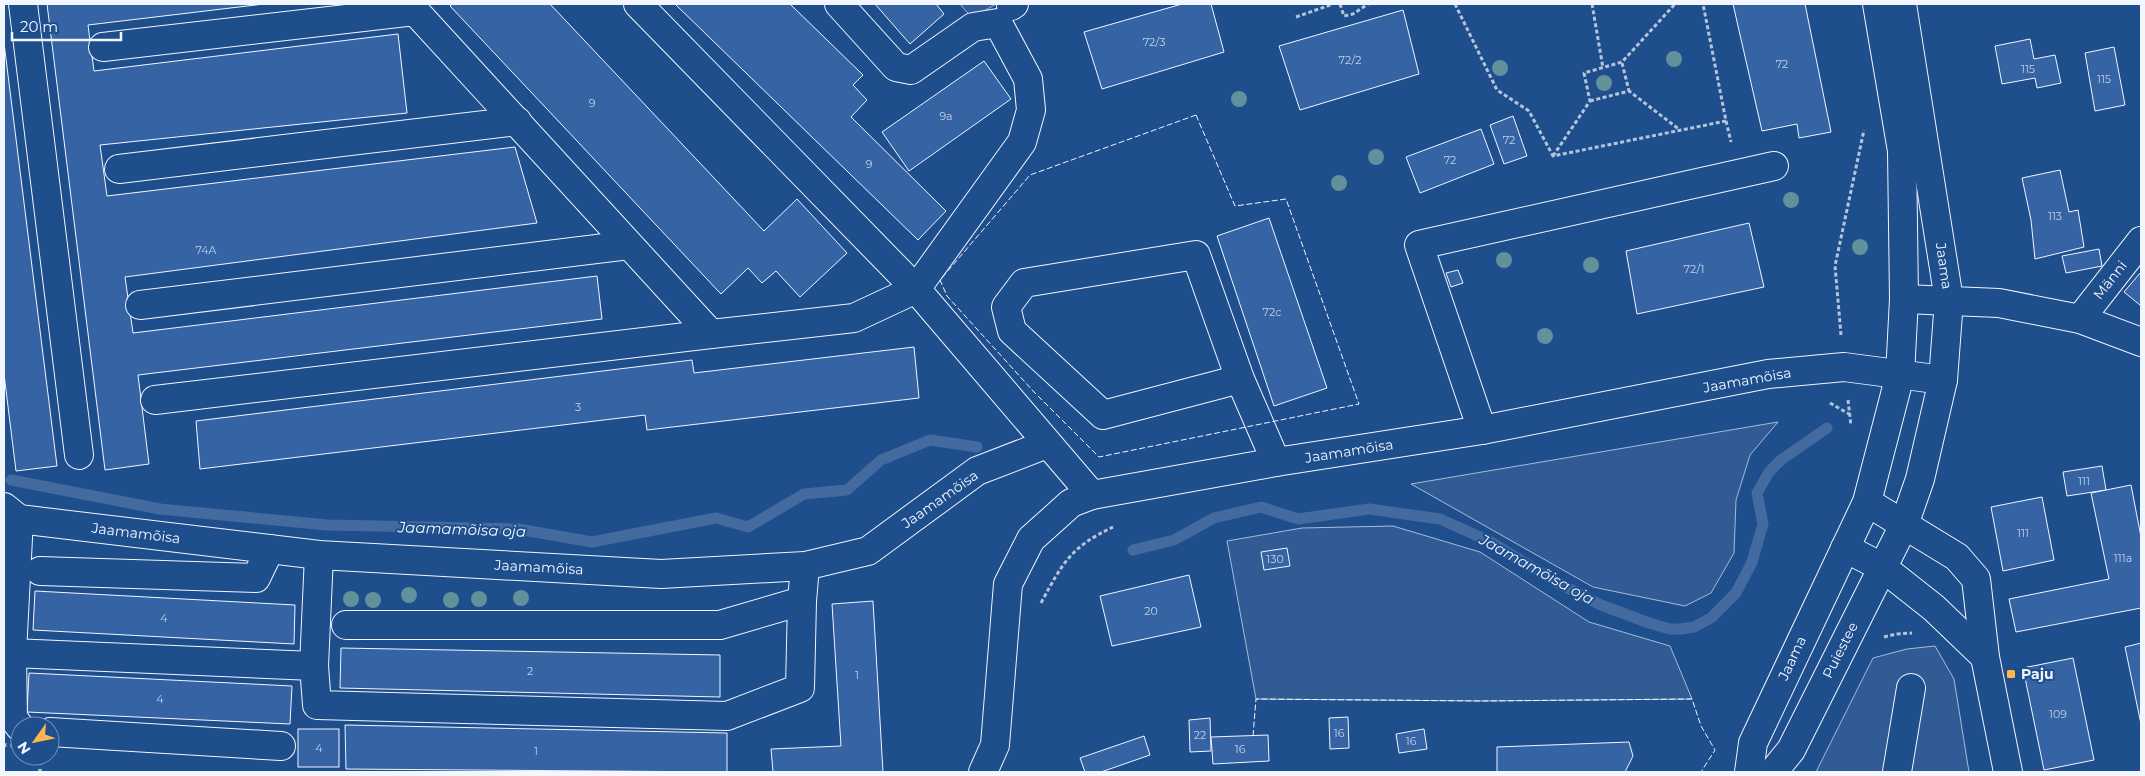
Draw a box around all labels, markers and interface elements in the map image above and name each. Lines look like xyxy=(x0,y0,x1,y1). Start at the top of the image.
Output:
scale bar xyxy=(12,10,121,42)
text: 20 m xyxy=(20,17,58,36)
house number: 72/3 xyxy=(1143,35,1165,49)
house number: 72/2 xyxy=(1339,53,1361,67)
house number: 72 xyxy=(1776,57,1788,71)
house number: 115 xyxy=(2021,62,2035,76)
house number: 115 xyxy=(2097,72,2111,86)
house number: 9 xyxy=(589,96,596,110)
house number: 9a xyxy=(939,109,953,123)
house number: 72 xyxy=(1503,133,1515,147)
house number: 72 xyxy=(1444,153,1456,167)
house number: 9 xyxy=(866,157,873,171)
house number: 113 xyxy=(2048,209,2062,223)
street label: Jaama xyxy=(1932,241,1956,290)
house number: 74A xyxy=(196,243,217,257)
street label: Männi xyxy=(2089,257,2131,303)
house number: 72/1 xyxy=(1684,262,1704,276)
house number: 72c xyxy=(1263,305,1281,319)
street label: Jaamamõisa xyxy=(1701,363,1792,397)
house number: 3 xyxy=(575,400,581,414)
street label: Jaamamõisa xyxy=(1303,435,1394,467)
street label: Jaamamõisa xyxy=(898,466,982,533)
house number: 111 xyxy=(2078,474,2090,488)
water label: Jaamamõisa oja xyxy=(397,517,526,541)
street label: Jaamamõisa xyxy=(90,519,181,547)
house number: 111 xyxy=(2017,526,2029,540)
water label: Jaamamõisa oja xyxy=(1475,529,1598,608)
house number: 111a xyxy=(2114,551,2132,565)
house number: 130 xyxy=(1266,552,1284,566)
street label: Jaamamõisa xyxy=(493,556,584,578)
house number: 20 xyxy=(1144,604,1158,618)
house number: 4 xyxy=(160,611,168,625)
street label: Puiestee xyxy=(1818,619,1862,681)
street label: Jaama xyxy=(1774,633,1810,684)
house number: 2 xyxy=(527,664,533,678)
place label: Paju xyxy=(2021,665,2054,683)
house number: 1 xyxy=(855,668,859,682)
marker: Paju xyxy=(2005,668,2017,680)
house number: 4 xyxy=(156,692,164,706)
house number: 109 xyxy=(2049,707,2067,721)
north arrow xyxy=(10,716,60,766)
house number: 16 xyxy=(1334,726,1345,740)
house number: 22 xyxy=(1194,728,1206,742)
house number: 16 xyxy=(1406,734,1417,748)
text: N xyxy=(13,738,35,758)
house number: 4 xyxy=(315,741,323,755)
house number: 16 xyxy=(1235,742,1246,756)
house number: 1 xyxy=(534,744,538,758)

